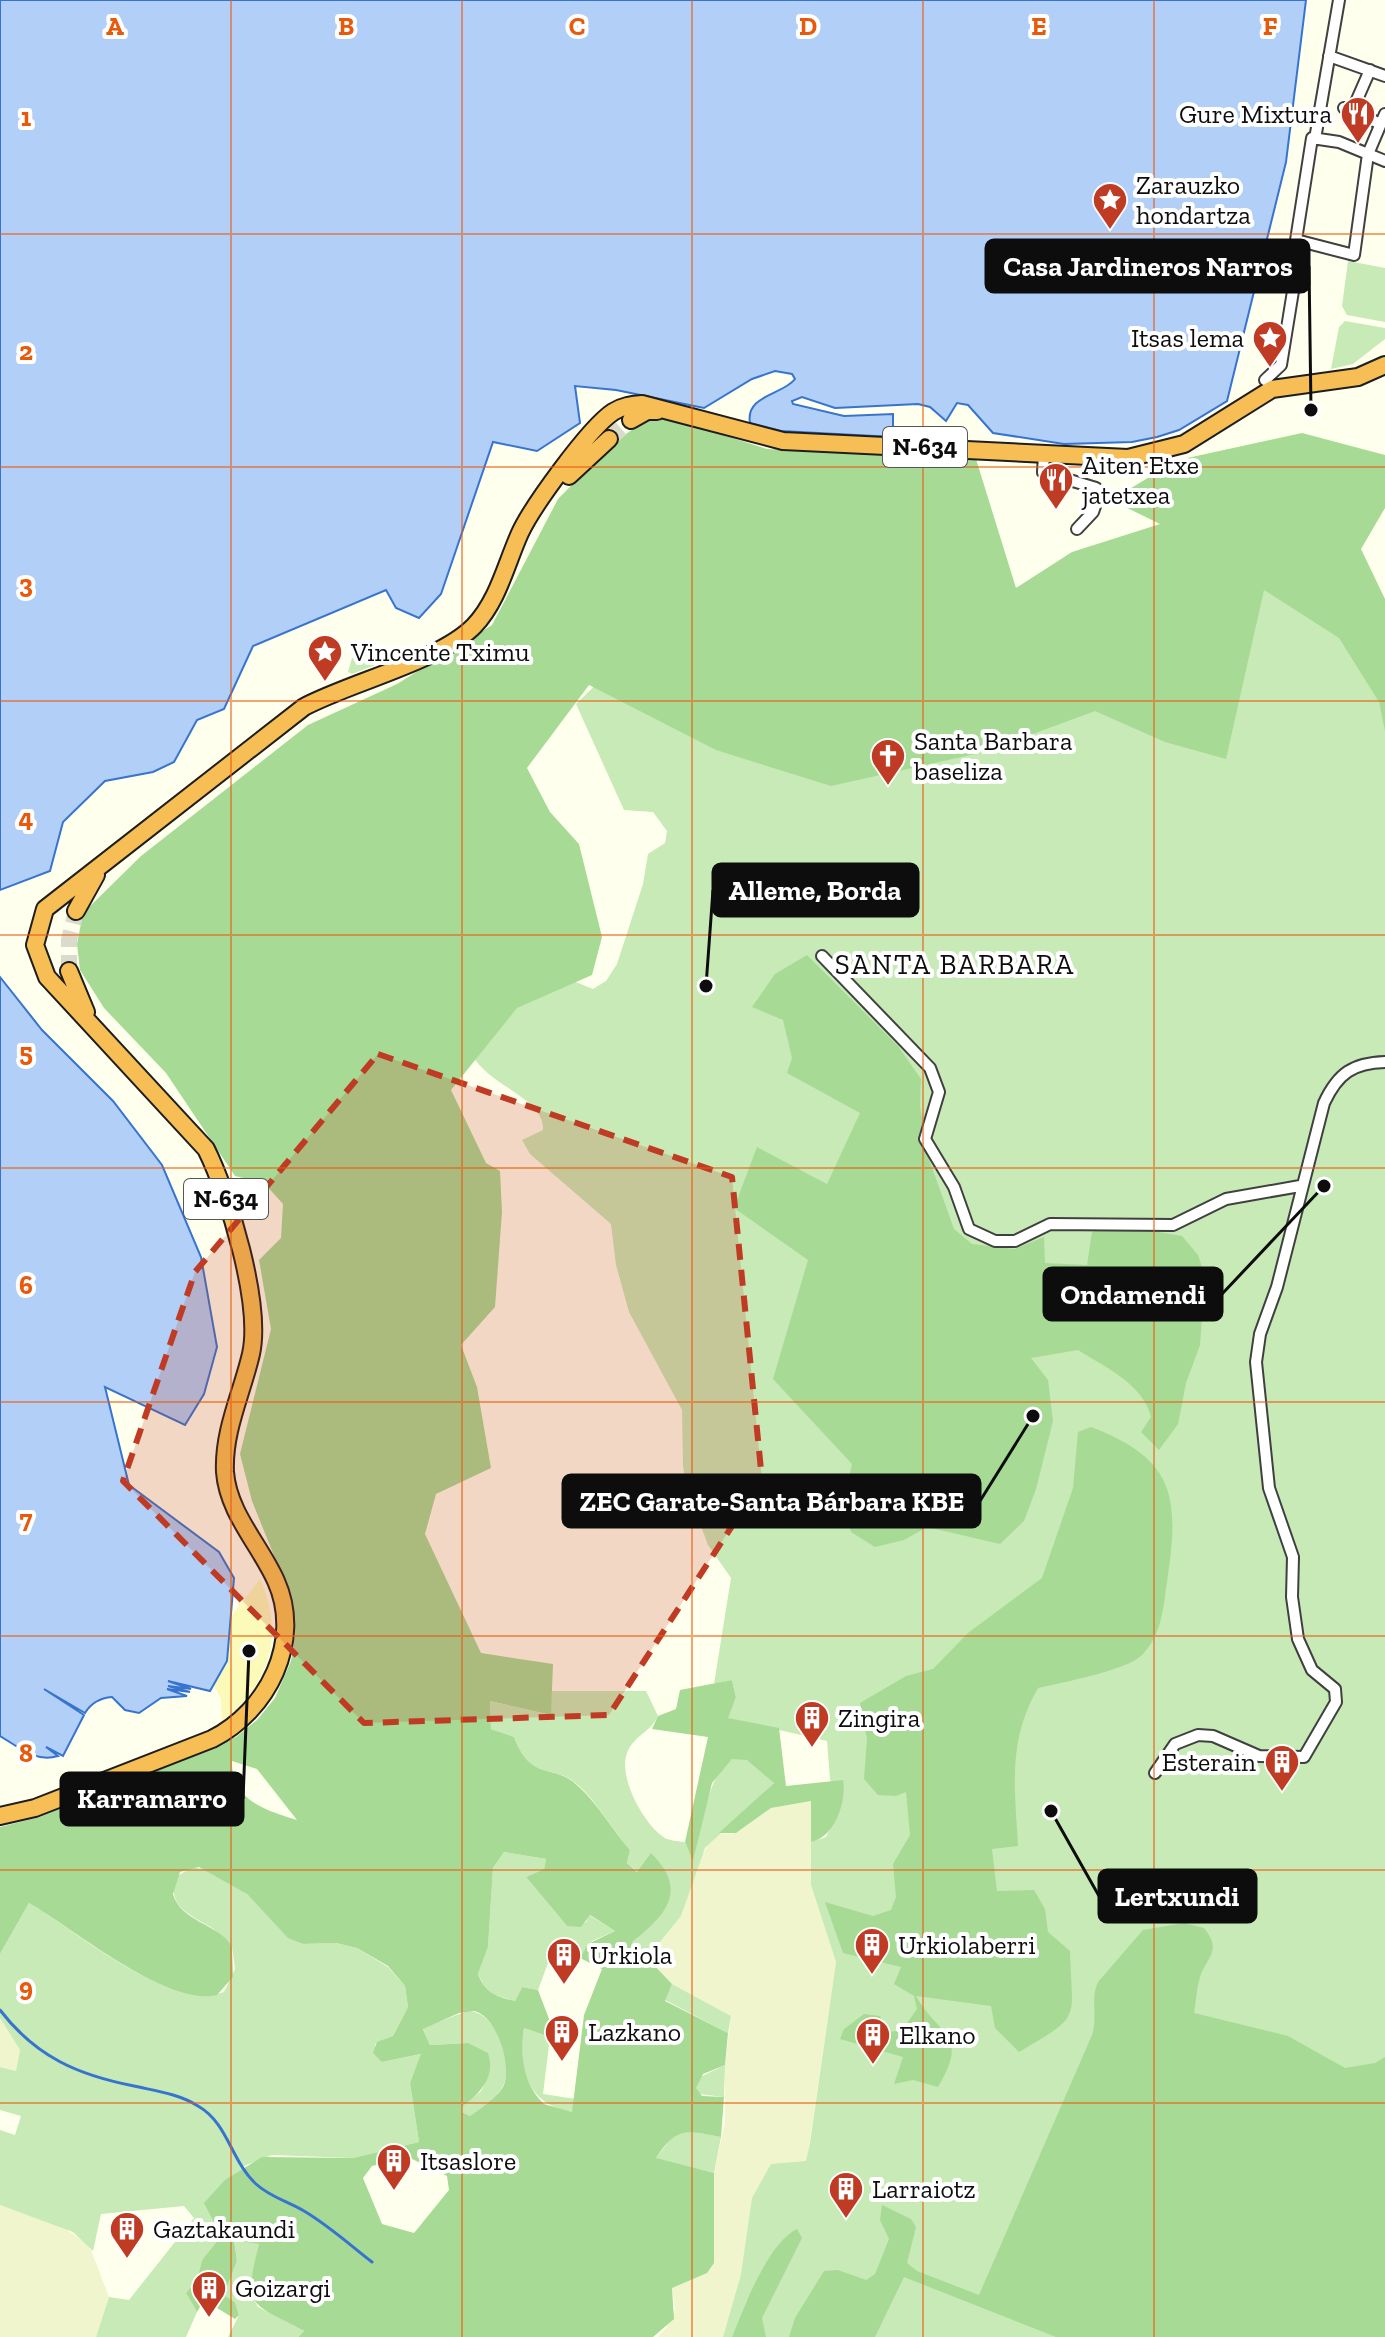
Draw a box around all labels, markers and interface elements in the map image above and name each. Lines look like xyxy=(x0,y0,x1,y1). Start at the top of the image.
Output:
text: A xyxy=(106,10,124,42)
text: B xyxy=(338,10,354,42)
text: C xyxy=(569,10,585,42)
text: D xyxy=(799,10,817,42)
text: E xyxy=(1031,10,1047,42)
text: F xyxy=(1263,10,1278,42)
restaurant icon: Gure Mixtura xyxy=(1339,95,1377,145)
place label: Gure Mixtura xyxy=(1179,98,1332,130)
text: 1 xyxy=(21,101,32,133)
place label: Zarauzko hondartza xyxy=(1136,169,1251,231)
place icon: Zarauzko hondartza xyxy=(1091,181,1129,231)
callout: Casa Jardineros Narros xyxy=(986,240,1309,292)
text: Casa Jardineros Narros xyxy=(1003,250,1293,283)
place icon: Itsas lema xyxy=(1251,319,1289,369)
place label: Itsas lema xyxy=(1131,322,1244,354)
text: 2 xyxy=(19,335,33,367)
road number: N-634 xyxy=(883,427,967,467)
place label: Aiten Etxe jatetxea xyxy=(1081,449,1199,511)
restaurant icon: Aiten Etxe jatetxea xyxy=(1037,461,1075,511)
text: 3 xyxy=(19,568,33,600)
place icon: Vincente Tximu xyxy=(306,633,344,683)
place label: Vincente Tximu xyxy=(350,636,530,668)
place label: Santa Barbara baseliza xyxy=(913,725,1073,787)
church icon: Santa Barbara baseliza xyxy=(869,737,907,787)
text: 4 xyxy=(19,802,34,834)
callout: Alleme, Borda xyxy=(713,864,918,916)
text: Alleme, Borda xyxy=(729,874,901,907)
district label: SANTA BARBARA xyxy=(835,948,1075,981)
text: 5 xyxy=(19,1036,33,1068)
road number: N-634 xyxy=(184,1179,268,1219)
callout: Ondamendi xyxy=(1044,1268,1222,1320)
text: 6 xyxy=(19,1269,33,1301)
text: Ondamendi xyxy=(1060,1278,1206,1311)
callout: ZEC Garate-Santa Bárbara KBE xyxy=(563,1475,980,1527)
text: ZEC Garate-Santa Bárbara KBE xyxy=(580,1485,964,1518)
text: 7 xyxy=(20,1503,33,1535)
building icon: Zingira xyxy=(793,1699,831,1749)
place label: Zingira xyxy=(838,1702,921,1734)
text: 8 xyxy=(19,1737,33,1769)
building icon: Esterain xyxy=(1263,1743,1301,1793)
place label: Esterain xyxy=(1162,1746,1256,1778)
callout: Karramarro xyxy=(61,1773,243,1825)
text: Karramarro xyxy=(77,1782,227,1815)
callout: Lertxundi xyxy=(1099,1870,1256,1922)
text: Lertxundi xyxy=(1115,1880,1240,1913)
building icon: Urkiolaberri xyxy=(853,1926,891,1976)
place label: Urkiolaberri xyxy=(898,1929,1036,1961)
building icon: Urkiola xyxy=(545,1936,583,1986)
place label: Urkiola xyxy=(590,1939,673,1971)
text: 9 xyxy=(19,1971,33,2003)
building icon: Lazkano xyxy=(543,2013,581,2063)
place label: Lazkano xyxy=(588,2016,681,2048)
building icon: Elkano xyxy=(854,2016,892,2066)
place label: Elkano xyxy=(899,2019,976,2051)
building icon: Itsaslore xyxy=(375,2142,413,2192)
place label: Itsaslore xyxy=(420,2145,516,2177)
building icon: Larraiotz xyxy=(827,2170,865,2220)
place label: Larraiotz xyxy=(872,2173,975,2205)
building icon: Gaztakaundi xyxy=(108,2210,146,2260)
place label: Gaztakaundi xyxy=(153,2213,295,2245)
building icon: Goizargi xyxy=(190,2269,228,2319)
place label: Goizargi xyxy=(235,2272,331,2304)

